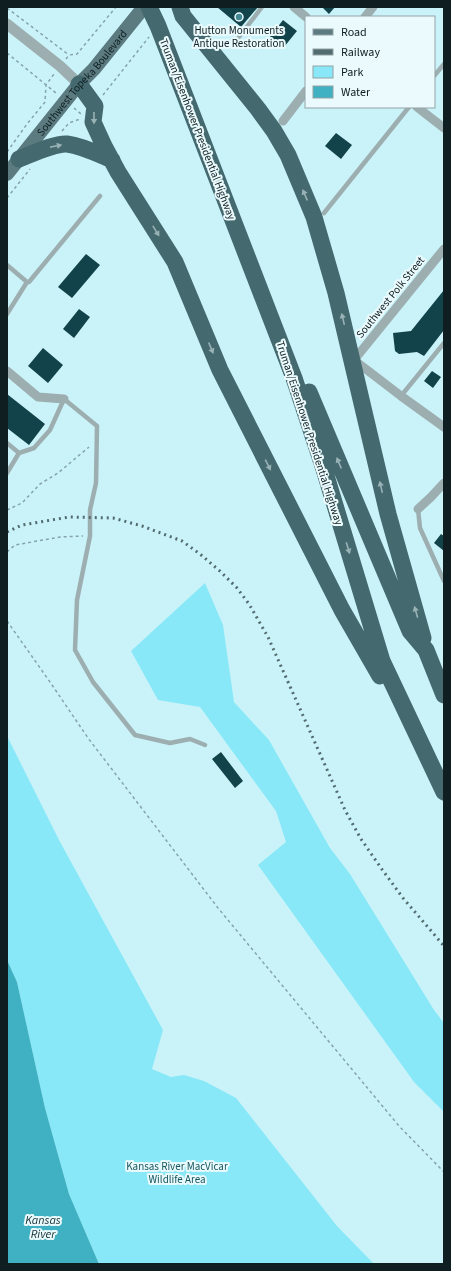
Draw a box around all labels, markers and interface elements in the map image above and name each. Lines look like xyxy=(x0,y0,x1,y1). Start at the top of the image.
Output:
marker: Hutton Monuments Antique Restoration xyxy=(234,12,244,22)
legend xyxy=(305,16,435,108)
place label: Hutton Monuments Antique Restoration xyxy=(193,23,285,51)
text: Road xyxy=(341,24,367,41)
street label: Southwest Topeka Boulevard xyxy=(33,27,131,139)
street label: Truman/Eisenhower Presidential Highway xyxy=(156,37,239,222)
text: Railway xyxy=(341,44,380,61)
text: Park xyxy=(341,64,363,81)
text: Water xyxy=(341,84,371,101)
one-way arrow xyxy=(91,112,97,125)
one-way arrow xyxy=(50,143,62,149)
one-way arrow xyxy=(302,189,308,201)
one-way arrow xyxy=(152,225,159,237)
street label: Southwest Polk Street xyxy=(353,253,428,341)
one-way arrow xyxy=(339,313,345,325)
street label: Truman/Eisenhower Presidential Highway xyxy=(273,339,346,527)
one-way arrow xyxy=(208,343,214,354)
one-way arrow xyxy=(336,456,342,468)
one-way arrow xyxy=(265,459,272,471)
one-way arrow xyxy=(378,481,384,493)
one-way arrow xyxy=(345,543,351,555)
one-way arrow xyxy=(413,606,419,618)
park label: Kansas River MacVicar Wildlife Area xyxy=(126,1159,228,1187)
water label: Kansas River xyxy=(25,1212,61,1243)

